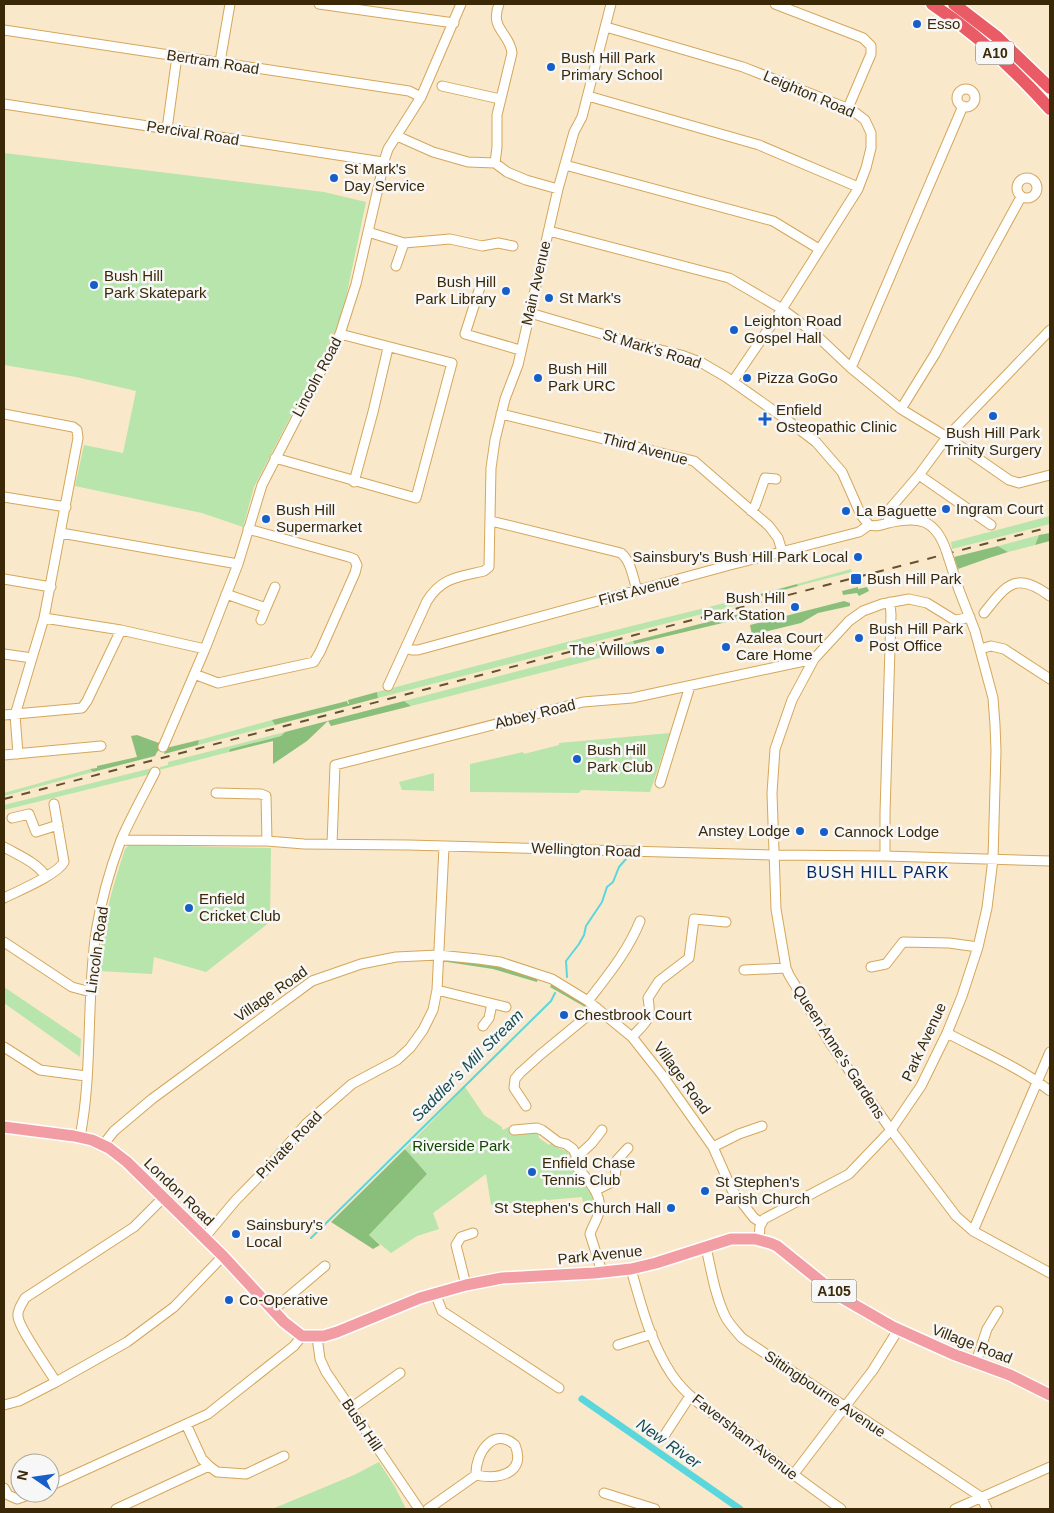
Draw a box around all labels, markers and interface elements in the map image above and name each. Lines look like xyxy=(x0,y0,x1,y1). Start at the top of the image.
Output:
place label: Esso xyxy=(927,15,960,32)
marker: Esso xyxy=(911,18,923,30)
road number: A10 xyxy=(976,42,1014,64)
street label: Bertram Road xyxy=(166,46,261,77)
place label: Bush Hill Park Primary School xyxy=(561,49,663,83)
marker: Bush Hill Park Primary School xyxy=(545,61,557,73)
street label: Leighton Road xyxy=(761,67,857,120)
street label: Percival Road xyxy=(146,117,241,148)
place label: St Mark's Day Service xyxy=(344,160,425,194)
marker: St Mark's Day Service xyxy=(328,172,340,184)
street label: Main Avenue xyxy=(518,239,554,327)
place label: Bush Hill Park Skatepark xyxy=(104,267,207,301)
place label: Bush Hill Park Library xyxy=(415,273,497,307)
marker: Bush Hill Park Skatepark xyxy=(88,279,100,291)
marker: Bush Hill Park Library xyxy=(500,285,512,297)
place label: St Mark's xyxy=(559,289,621,306)
marker: St Mark's xyxy=(543,292,555,304)
place label: Leighton Road Gospel Hall xyxy=(744,312,842,346)
marker: Leighton Road Gospel Hall xyxy=(728,324,740,336)
street label: St Mark's Road xyxy=(601,325,703,372)
street label: Lincoln Road xyxy=(288,334,345,419)
place label: Bush Hill Park URC xyxy=(548,360,616,394)
place label: Pizza GoGo xyxy=(757,369,838,386)
marker: Bush Hill Park URC xyxy=(532,372,544,384)
marker: Pizza GoGo xyxy=(741,372,753,384)
place label: Enfield Osteopathic Clinic xyxy=(776,401,897,435)
marker: Bush Hill Park Trinity Surgery xyxy=(987,410,999,422)
marker: Enfield Osteopathic Clinic xyxy=(758,412,772,426)
place label: Bush Hill Park Trinity Surgery xyxy=(945,424,1042,458)
street label: Third Avenue xyxy=(600,429,690,468)
place label: Ingram Court xyxy=(956,500,1044,517)
place label: Bush Hill Supermarket xyxy=(276,501,363,535)
place label: La Baguette xyxy=(856,502,937,519)
marker: Ingram Court xyxy=(940,503,952,515)
marker: La Baguette xyxy=(840,505,852,517)
marker: Bush Hill Supermarket xyxy=(260,513,272,525)
place label: Sainsbury's Bush Hill Park Local xyxy=(633,548,848,565)
marker: Sainsbury's Bush Hill Park Local xyxy=(852,551,864,563)
place label: Bush Hill Park xyxy=(867,570,962,587)
street label: First Avenue xyxy=(597,571,681,608)
marker: Bush Hill Park xyxy=(849,572,863,586)
place label: Bush Hill Park Station xyxy=(703,589,785,623)
marker: Bush Hill Park Station xyxy=(789,601,801,613)
place label: Bush Hill Park Post Office xyxy=(869,620,964,654)
place label: Azalea Court Care Home xyxy=(736,629,824,663)
marker: Bush Hill Park Post Office xyxy=(853,632,865,644)
place label: The Willows xyxy=(569,641,650,658)
marker: Azalea Court Care Home xyxy=(720,641,732,653)
marker: The Willows xyxy=(654,644,666,656)
street label: Abbey Road xyxy=(493,695,577,732)
place label: Bush Hill Park Club xyxy=(587,741,653,775)
marker: Bush Hill Park Club xyxy=(571,753,583,765)
place label: Anstey Lodge xyxy=(698,822,790,839)
place label: Cannock Lodge xyxy=(834,823,939,840)
marker: Anstey Lodge xyxy=(794,825,806,837)
marker: Cannock Lodge xyxy=(818,826,830,838)
street label: Wellington Road xyxy=(531,839,641,860)
district label: BUSH HILL PARK xyxy=(807,864,949,881)
place label: Enfield Cricket Club xyxy=(199,890,281,924)
marker: Enfield Cricket Club xyxy=(183,902,195,914)
street label: Lincoln Road xyxy=(82,905,111,994)
street label: Village Road xyxy=(231,962,310,1025)
street label: Queen Anne's Gardens xyxy=(790,982,889,1122)
street label: Park Avenue xyxy=(898,1000,949,1084)
water label: Saddler's Mill Stream xyxy=(408,1006,527,1125)
place label: Chestbrook Court xyxy=(574,1006,692,1023)
marker: Chestbrook Court xyxy=(558,1009,570,1021)
street label: Village Road xyxy=(651,1038,714,1117)
street label: Private Road xyxy=(252,1108,325,1182)
park label: Riverside Park xyxy=(412,1137,510,1154)
street label: London Road xyxy=(141,1154,218,1229)
place label: Enfield Chase Tennis Club xyxy=(542,1154,635,1188)
marker: Enfield Chase Tennis Club xyxy=(526,1166,538,1178)
place label: St Stephen's Parish Church xyxy=(715,1173,810,1207)
marker: St Stephen's Parish Church xyxy=(699,1185,711,1197)
place label: St Stephen's Church Hall xyxy=(494,1199,661,1216)
marker: St Stephen's Church Hall xyxy=(665,1202,677,1214)
place label: Sainsbury's Local xyxy=(246,1216,323,1250)
marker: Sainsbury's Local xyxy=(230,1228,242,1240)
street label: Park Avenue xyxy=(557,1242,643,1267)
road number: A105 xyxy=(812,1280,856,1302)
place label: Co-Operative xyxy=(239,1291,328,1308)
marker: Co-Operative xyxy=(223,1294,235,1306)
street label: Village Road xyxy=(930,1320,1015,1367)
street label: Sittingbourne Avenue xyxy=(762,1347,889,1440)
street label: Faversham Avenue xyxy=(689,1390,801,1483)
street label: Bush Hill xyxy=(339,1395,386,1454)
water label: New River xyxy=(634,1415,704,1472)
north arrow xyxy=(10,1453,60,1503)
text: N xyxy=(13,1468,31,1482)

